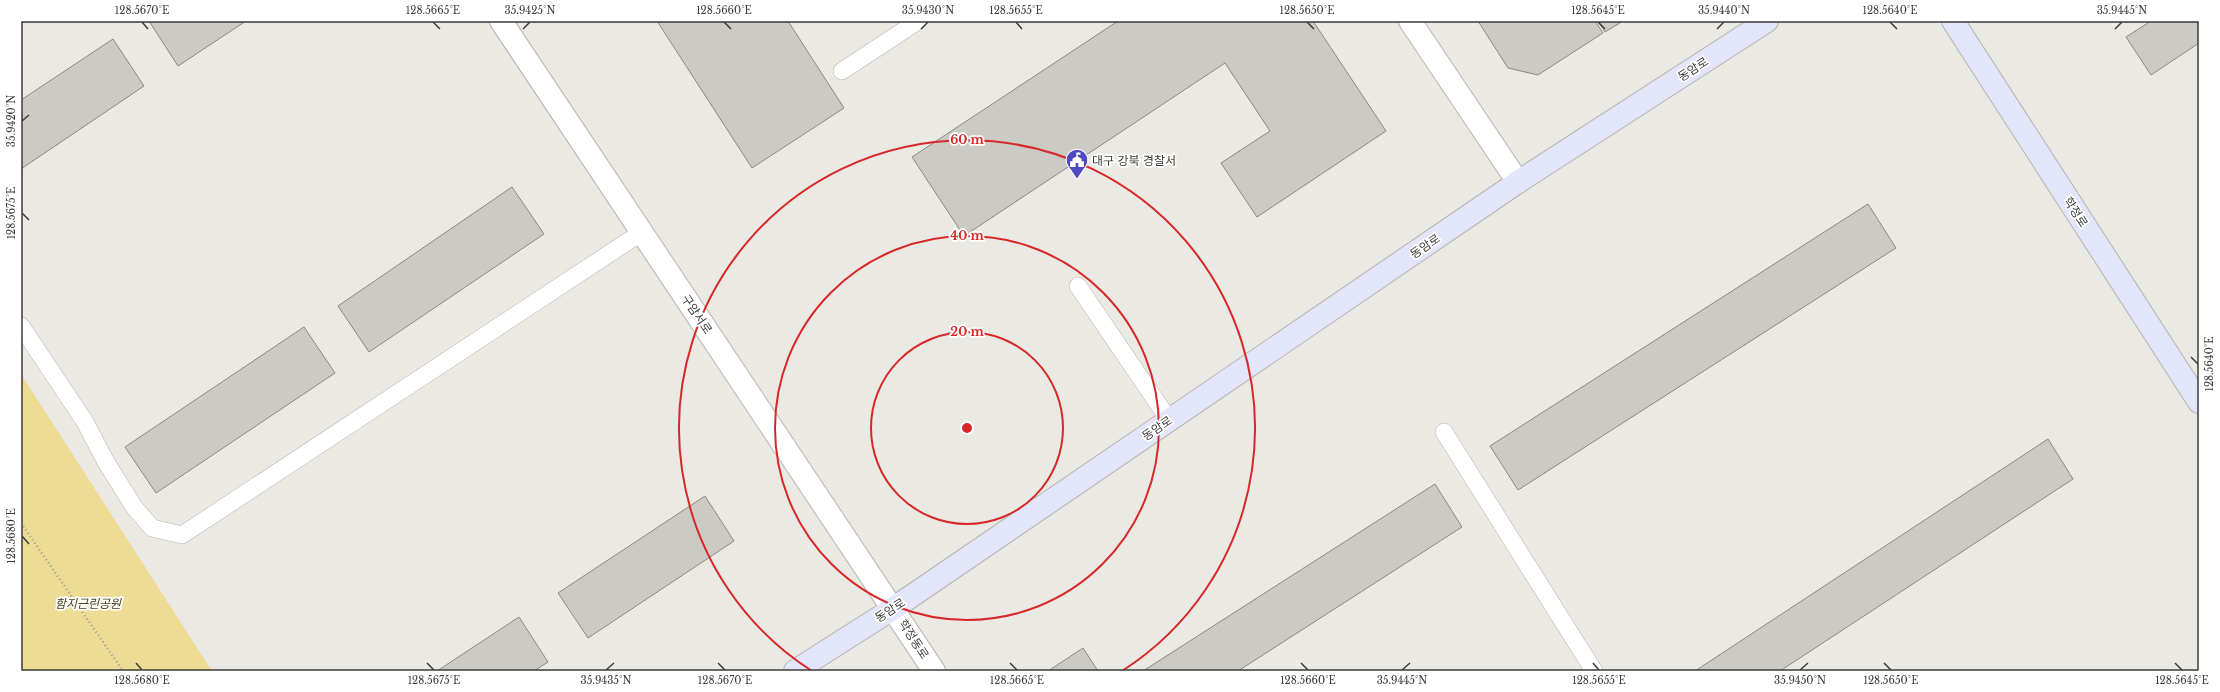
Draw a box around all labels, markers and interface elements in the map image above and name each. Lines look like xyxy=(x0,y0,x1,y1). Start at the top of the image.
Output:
text: 128.5670°E xyxy=(115,4,169,17)
text: 128.5665°E xyxy=(406,4,460,17)
text: 35.9425°N xyxy=(505,4,556,17)
text: 128.5660°E xyxy=(696,4,752,17)
text: 35.9430°N xyxy=(902,4,954,17)
text: 128.5655°E xyxy=(989,4,1043,17)
text: 128.5650°E xyxy=(1280,4,1334,17)
text: 128.5645°E xyxy=(1571,4,1625,17)
text: 35.9440°N xyxy=(1698,4,1750,17)
text: 128.5640°E xyxy=(1862,4,1918,17)
text: 35.9445°N xyxy=(2097,4,2147,17)
street label: 동암로 xyxy=(1675,54,1711,84)
text: 35.9420°N xyxy=(5,95,18,147)
text: 60 m xyxy=(950,132,985,147)
public building icon: 대구 강북 경찰서 xyxy=(1064,147,1090,180)
place label: 대구 강북 경찰서 xyxy=(1092,153,1176,168)
text: 128.5675°E xyxy=(5,187,18,239)
street label: 학정로 xyxy=(2061,194,2091,230)
text: 40 m xyxy=(950,228,984,243)
street label: 동암로 xyxy=(1407,231,1443,261)
street label: 구암서로 xyxy=(678,291,716,337)
text: 20 m xyxy=(950,324,984,339)
text: 128.5640°E xyxy=(2203,336,2216,392)
street label: 동암로 xyxy=(1139,413,1175,443)
centre of rings xyxy=(960,421,974,435)
text: 128.5680°E xyxy=(5,508,18,564)
street label: 동암로 xyxy=(872,595,908,625)
park label: 함지근린공원 xyxy=(55,596,122,611)
street label: 학정동로 xyxy=(896,616,932,662)
text: 128.5680°E xyxy=(114,674,170,687)
text: 128.5675°E xyxy=(408,674,460,687)
text: 35.9435°N xyxy=(581,674,632,687)
text: 128.5670°E xyxy=(698,674,752,687)
text: 128.5665°E xyxy=(990,674,1044,687)
text: 128.5660°E xyxy=(1280,674,1336,687)
text: 35.9445°N xyxy=(1377,674,1427,687)
text: 128.5655°E xyxy=(1572,674,1626,687)
text: 35.9450°N xyxy=(1774,674,1826,687)
text: 128.5650°E xyxy=(1864,674,1918,687)
text: 128.5645°E xyxy=(2155,674,2209,687)

